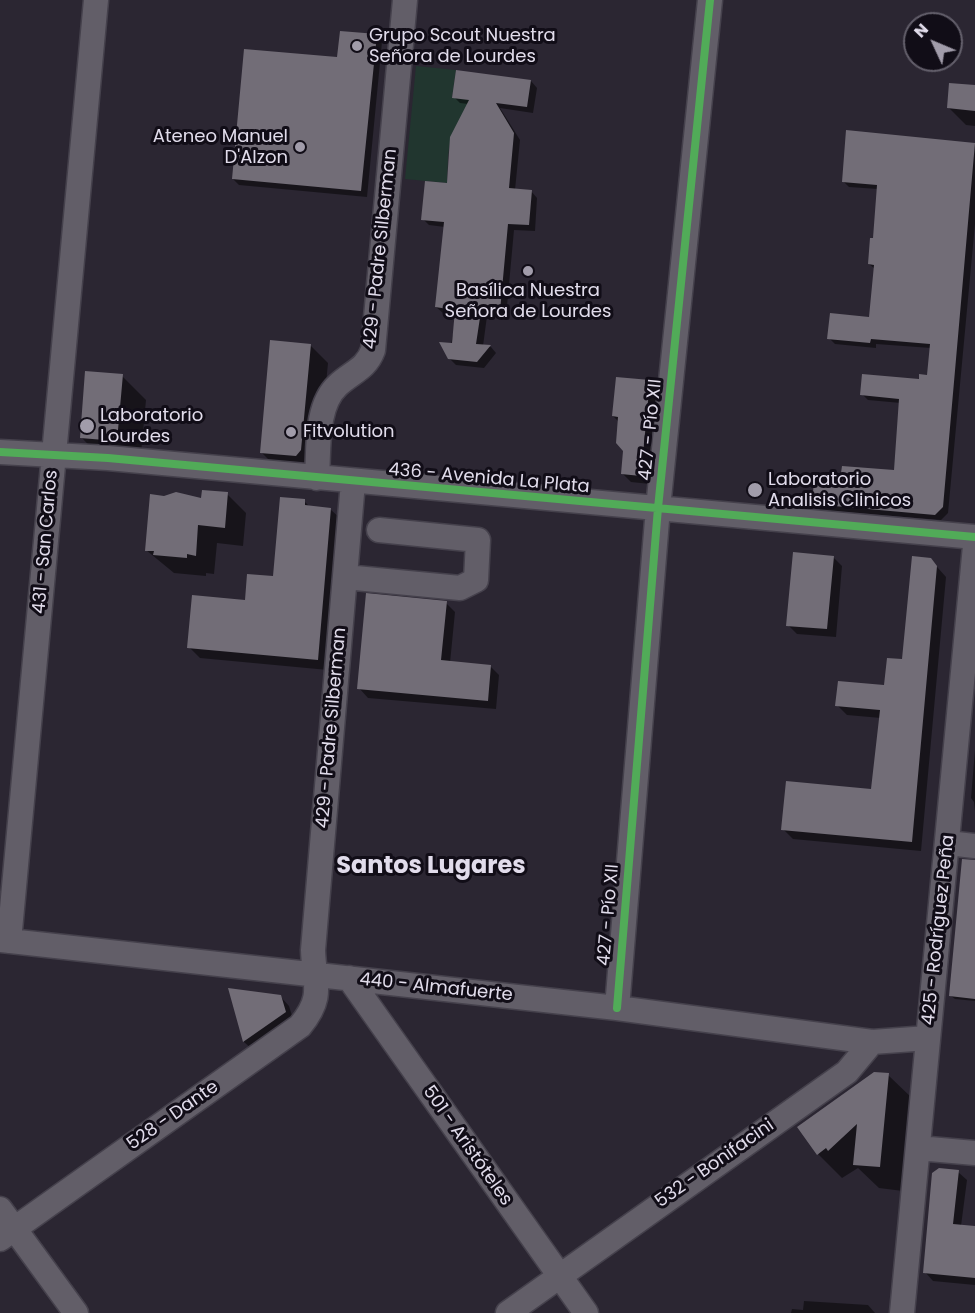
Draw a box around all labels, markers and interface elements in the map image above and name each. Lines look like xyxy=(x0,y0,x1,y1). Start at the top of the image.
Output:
north arrow xyxy=(903,12,963,72)
text: N xyxy=(909,18,934,43)
place label: Grupo Scout Nuestra Señora de Lourdes xyxy=(369,25,556,68)
marker: Grupo Scout Nuestra Señora de Lourdes xyxy=(350,39,364,53)
place label: Ateneo Manuel D'Alzon xyxy=(153,126,288,168)
marker: Ateneo Manuel D'Alzon xyxy=(293,140,307,154)
street label: 429 - Padre Silberman xyxy=(360,148,402,350)
marker: Basílica Nuestra Señora de Lourdes xyxy=(521,264,535,278)
place label: Basílica Nuestra Señora de Lourdes xyxy=(445,280,611,322)
street label: 427 - Pío XII xyxy=(635,378,667,482)
place label: Laboratorio Lourdes xyxy=(100,405,203,448)
marker: Laboratorio Lourdes xyxy=(78,417,96,435)
place label: Fitvolution xyxy=(303,421,395,443)
marker: Fitvolution xyxy=(284,425,298,439)
street label: 436 - Avenida La Plata xyxy=(388,459,590,499)
street label: 431 - San Carlos xyxy=(29,469,63,615)
place label: Laboratorio Analisis Clinicos xyxy=(768,469,911,512)
marker: Laboratorio Analisis Clinicos xyxy=(746,481,764,499)
street label: 429 - Padre Silberman xyxy=(312,627,352,829)
street label: 425 - Rodríguez Peña xyxy=(918,834,960,1026)
district label: Santos Lugares xyxy=(336,853,526,881)
street label: 427 - Pío XII xyxy=(594,863,624,967)
street label: 440 - Almafuerte xyxy=(358,969,514,1007)
street label: 528 - Dante xyxy=(123,1077,223,1155)
street label: 501 - Aristóteles xyxy=(418,1082,516,1210)
street label: 532 - Bonifacini xyxy=(652,1115,778,1213)

